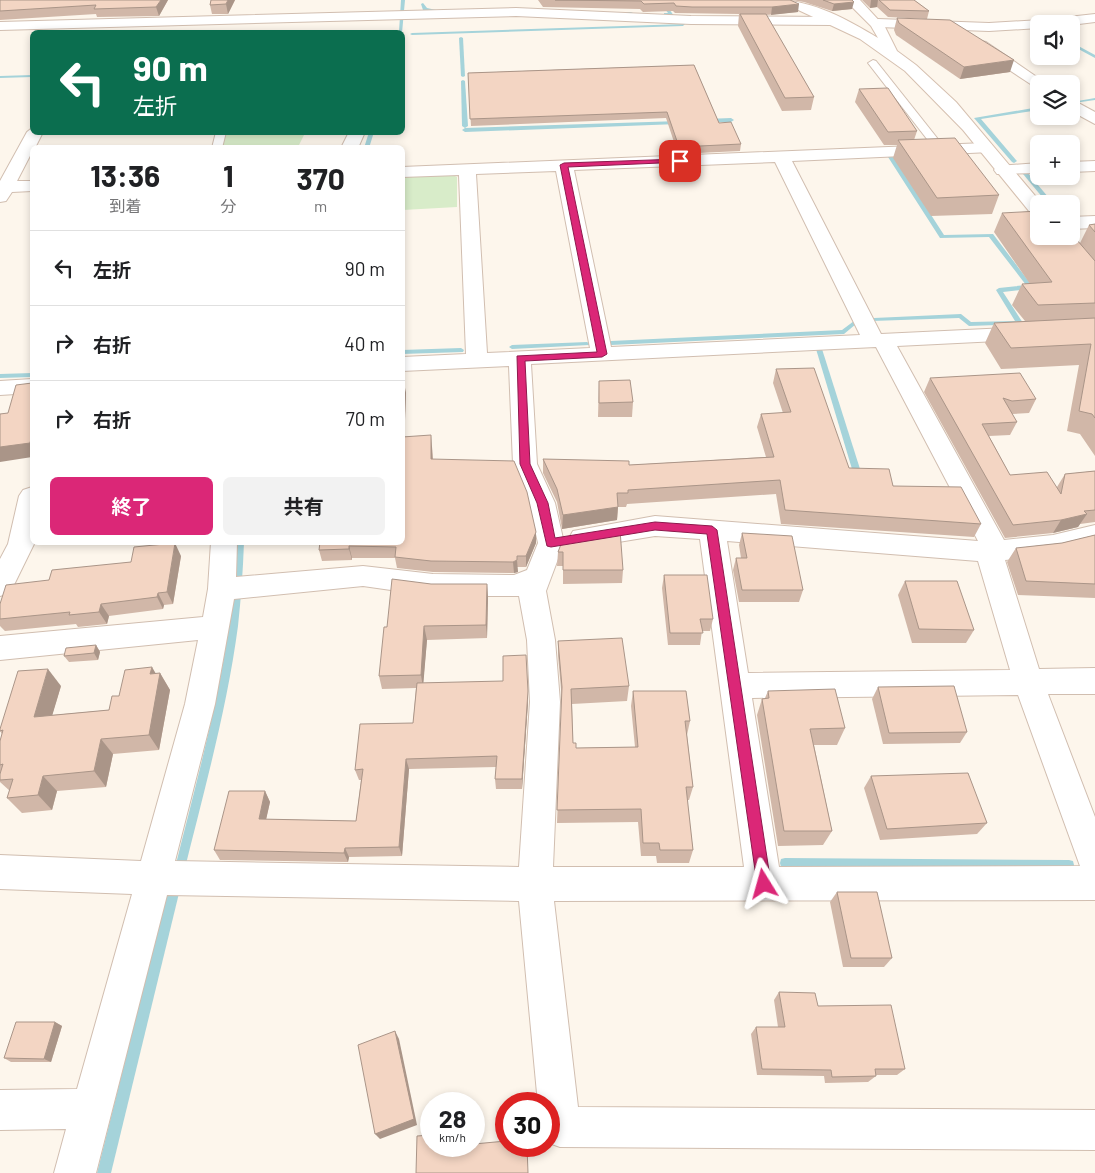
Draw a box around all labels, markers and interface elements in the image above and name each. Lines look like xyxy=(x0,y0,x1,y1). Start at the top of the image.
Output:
map controls xyxy=(1030,15,1080,245)
button: sound xyxy=(1030,15,1080,65)
text: 90 m xyxy=(133,46,208,88)
icon: left xyxy=(50,50,115,115)
button: layers xyxy=(1030,75,1080,125)
text: 左折 xyxy=(133,92,177,118)
button: + xyxy=(1030,135,1080,185)
pin xyxy=(659,140,701,182)
icon: arrive xyxy=(666,147,694,175)
text: 13:36 xyxy=(90,157,160,193)
text: 1 xyxy=(223,157,234,193)
text: 370 xyxy=(297,160,345,196)
button: − xyxy=(1030,195,1080,245)
text: 到着 xyxy=(109,196,141,215)
text: 分 xyxy=(220,196,236,215)
text: m xyxy=(314,196,327,215)
icon: left xyxy=(50,254,78,282)
text: 90 m xyxy=(345,257,385,280)
text: 左折 xyxy=(93,258,131,281)
icon: right xyxy=(50,329,78,357)
text: 40 m xyxy=(344,332,385,355)
text: 右折 xyxy=(93,333,131,356)
icon: right xyxy=(50,404,78,432)
text: 70 m xyxy=(346,407,385,430)
text: 右折 xyxy=(93,408,131,431)
button: 終了 xyxy=(50,477,213,535)
button: 共有 xyxy=(223,477,385,535)
position arrow xyxy=(737,857,789,909)
speed limit sign: 30 xyxy=(495,1092,560,1157)
text: 28 xyxy=(439,1103,466,1133)
text: km/h xyxy=(439,1130,466,1144)

